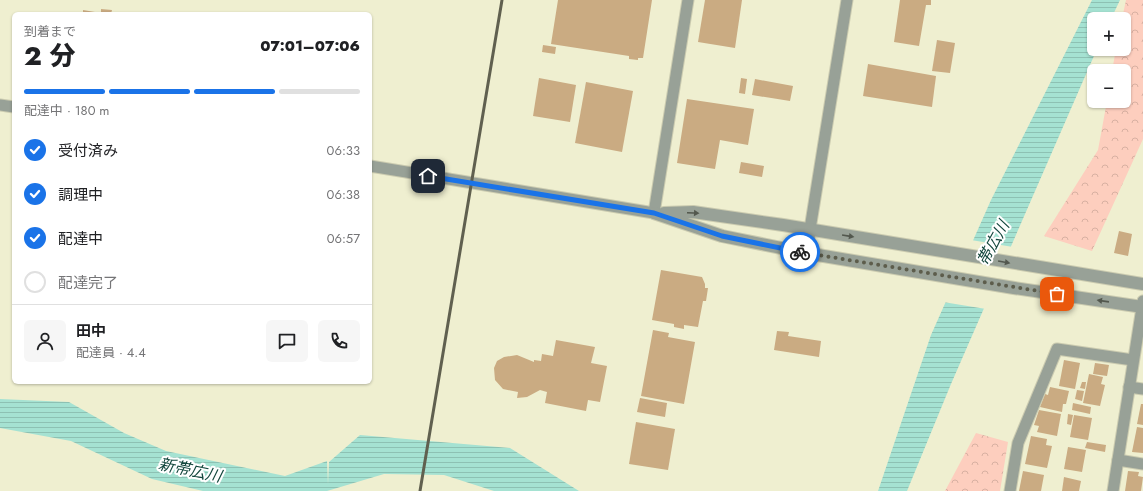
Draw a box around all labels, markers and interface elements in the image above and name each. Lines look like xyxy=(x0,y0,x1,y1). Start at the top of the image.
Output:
map controls xyxy=(1087,12,1131,108)
button: + xyxy=(1087,12,1131,56)
text: 到着まで xyxy=(24,22,76,41)
text: 07:01–07:06 xyxy=(260,35,360,57)
text: 2 分 xyxy=(24,37,76,75)
button: − xyxy=(1087,64,1131,108)
text: 配達中 · 180 m xyxy=(24,101,110,120)
icon: check xyxy=(24,139,46,161)
text: 受付済み xyxy=(58,140,118,162)
text: 06:33 xyxy=(327,141,360,160)
pin xyxy=(411,159,445,193)
icon: home xyxy=(417,165,439,187)
icon: check xyxy=(24,183,46,205)
text: 調理中 xyxy=(58,184,103,206)
text: 06:38 xyxy=(327,185,360,204)
one-way arrow xyxy=(687,210,700,216)
water label: 帯広川 xyxy=(971,215,1016,270)
icon: check xyxy=(24,227,46,249)
text: 配達中 xyxy=(58,228,103,250)
text: 06:57 xyxy=(327,229,360,248)
courier xyxy=(780,232,820,272)
one-way arrow xyxy=(842,233,854,239)
icon: bike xyxy=(789,241,811,263)
one-way arrow xyxy=(998,259,1010,265)
text: 配達完了 xyxy=(58,272,118,294)
pin xyxy=(1040,277,1074,311)
icon: bag xyxy=(1046,283,1068,305)
one-way arrow xyxy=(1097,298,1109,304)
button: person xyxy=(24,320,66,362)
text: 田中 xyxy=(76,320,106,342)
button: chat xyxy=(266,320,308,362)
button: phone xyxy=(318,320,360,362)
text: 配達員 · 4.4 xyxy=(76,343,146,362)
water label: 新帯広川 xyxy=(156,452,226,488)

